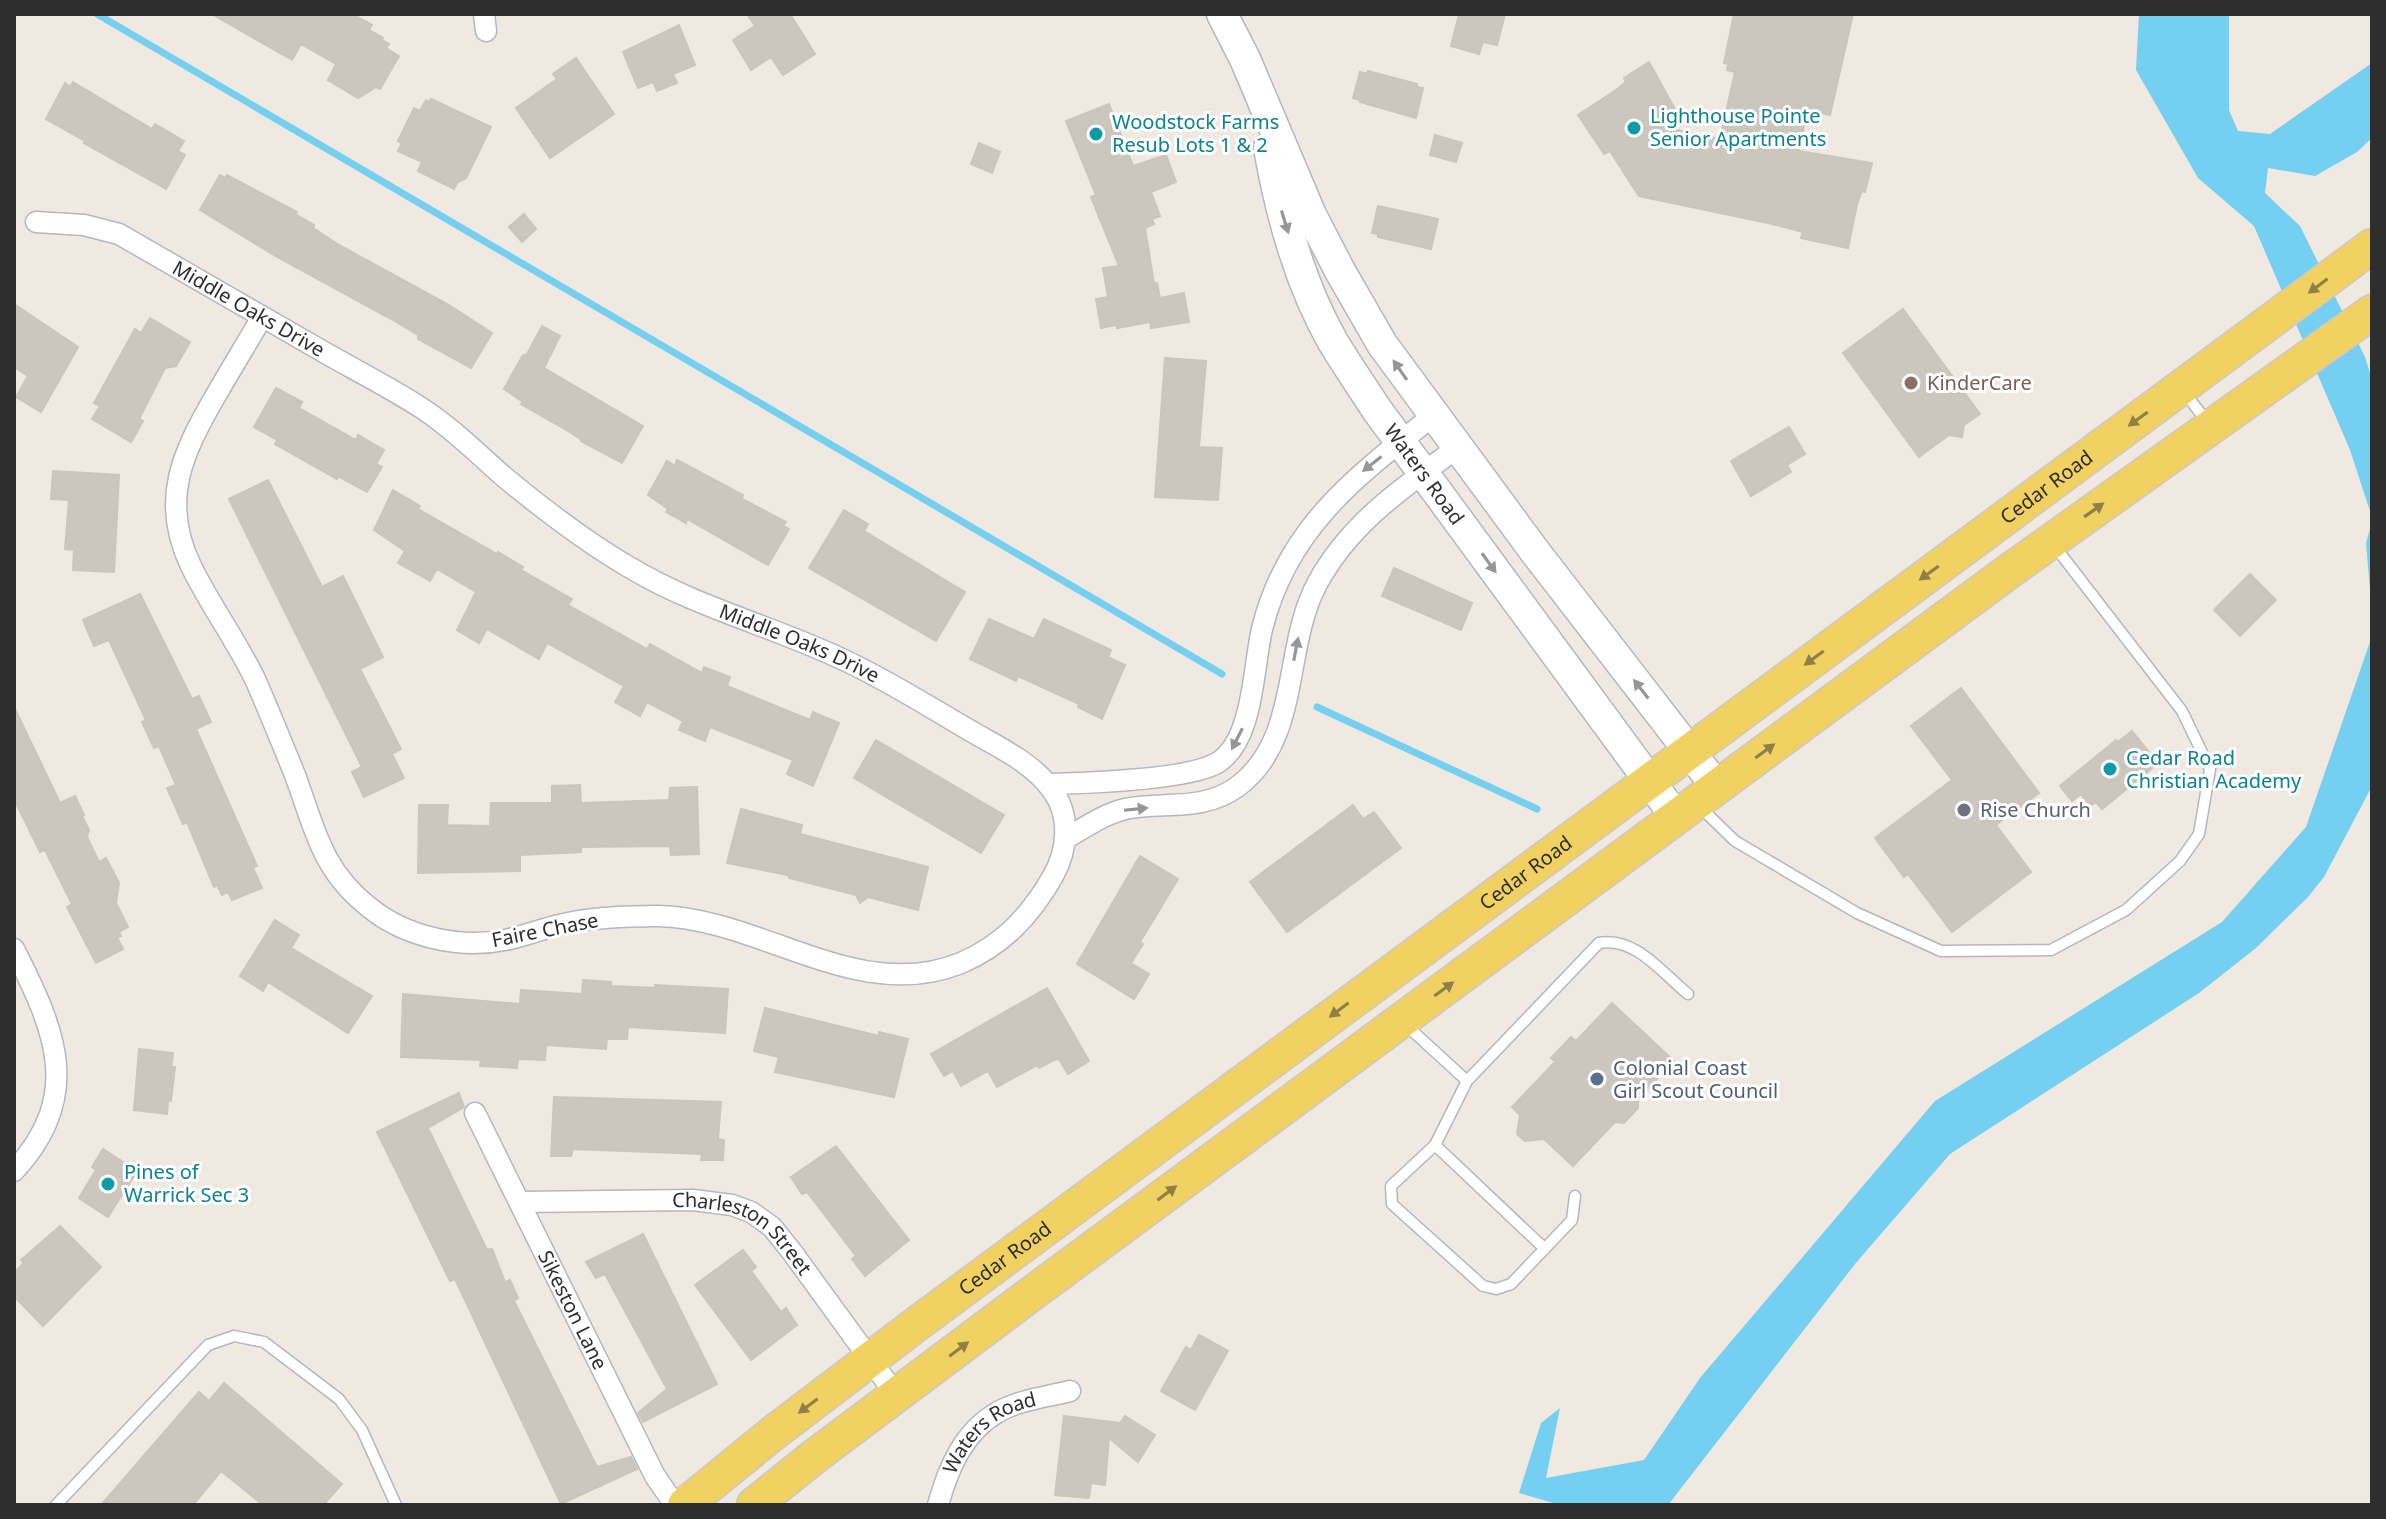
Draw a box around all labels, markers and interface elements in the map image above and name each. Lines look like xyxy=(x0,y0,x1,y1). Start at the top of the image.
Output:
place label: Lighthouse Pointe Senior Apartments xyxy=(1650,102,1826,152)
place label: Woodstock Farms Resub Lots 1 & 2 xyxy=(1112,108,1279,158)
marker: Lighthouse Pointe Senior Apartments xyxy=(1625,119,1643,137)
marker: Woodstock Farms Resub Lots 1 & 2 xyxy=(1087,125,1105,143)
one-way arrow xyxy=(1279,210,1292,234)
street label: Middle Oaks Drive xyxy=(168,254,330,363)
one-way arrow xyxy=(2308,278,2328,294)
one-way arrow xyxy=(1393,359,1408,380)
place label: KinderCare xyxy=(1927,369,2032,396)
marker: KinderCare xyxy=(1902,374,1920,392)
one-way arrow xyxy=(2128,410,2148,426)
street label: Waters Road xyxy=(1378,418,1471,530)
street label: Cedar Road xyxy=(1994,443,2098,530)
one-way arrow xyxy=(1362,455,1382,472)
one-way arrow xyxy=(2083,502,2105,518)
one-way arrow xyxy=(1481,552,1496,573)
one-way arrow xyxy=(1919,565,1939,581)
street label: Middle Oaks Drive xyxy=(716,597,885,689)
one-way arrow xyxy=(1290,636,1303,661)
one-way arrow xyxy=(1804,650,1824,666)
one-way arrow xyxy=(1634,679,1650,699)
one-way arrow xyxy=(1230,728,1243,751)
one-way arrow xyxy=(1755,744,1776,759)
place label: Cedar Road Christian Academy xyxy=(2126,744,2302,794)
marker: Cedar Road Christian Academy xyxy=(2101,760,2119,778)
place label: Rise Church xyxy=(1980,796,2091,823)
marker: Rise Church xyxy=(1955,801,1973,819)
one-way arrow xyxy=(1124,802,1149,815)
street label: Cedar Road xyxy=(1474,829,1577,916)
street label: Faire Chase xyxy=(489,906,601,953)
one-way arrow xyxy=(1433,981,1454,997)
one-way arrow xyxy=(1329,1002,1349,1018)
place label: Colonial Coast Girl Scout Council xyxy=(1613,1054,1778,1104)
marker: Colonial Coast Girl Scout Council xyxy=(1588,1070,1606,1088)
place label: Pines of Warrick Sec 3 xyxy=(124,1158,249,1208)
marker: Pines of Warrick Sec 3 xyxy=(99,1175,117,1193)
street label: Charleston Street xyxy=(672,1186,818,1280)
one-way arrow xyxy=(1157,1186,1178,1202)
street label: Cedar Road xyxy=(953,1215,1057,1301)
street label: Sikeston Lane xyxy=(532,1246,614,1374)
one-way arrow xyxy=(949,1341,969,1357)
street label: Waters Road xyxy=(936,1385,1039,1478)
one-way arrow xyxy=(798,1398,818,1414)

